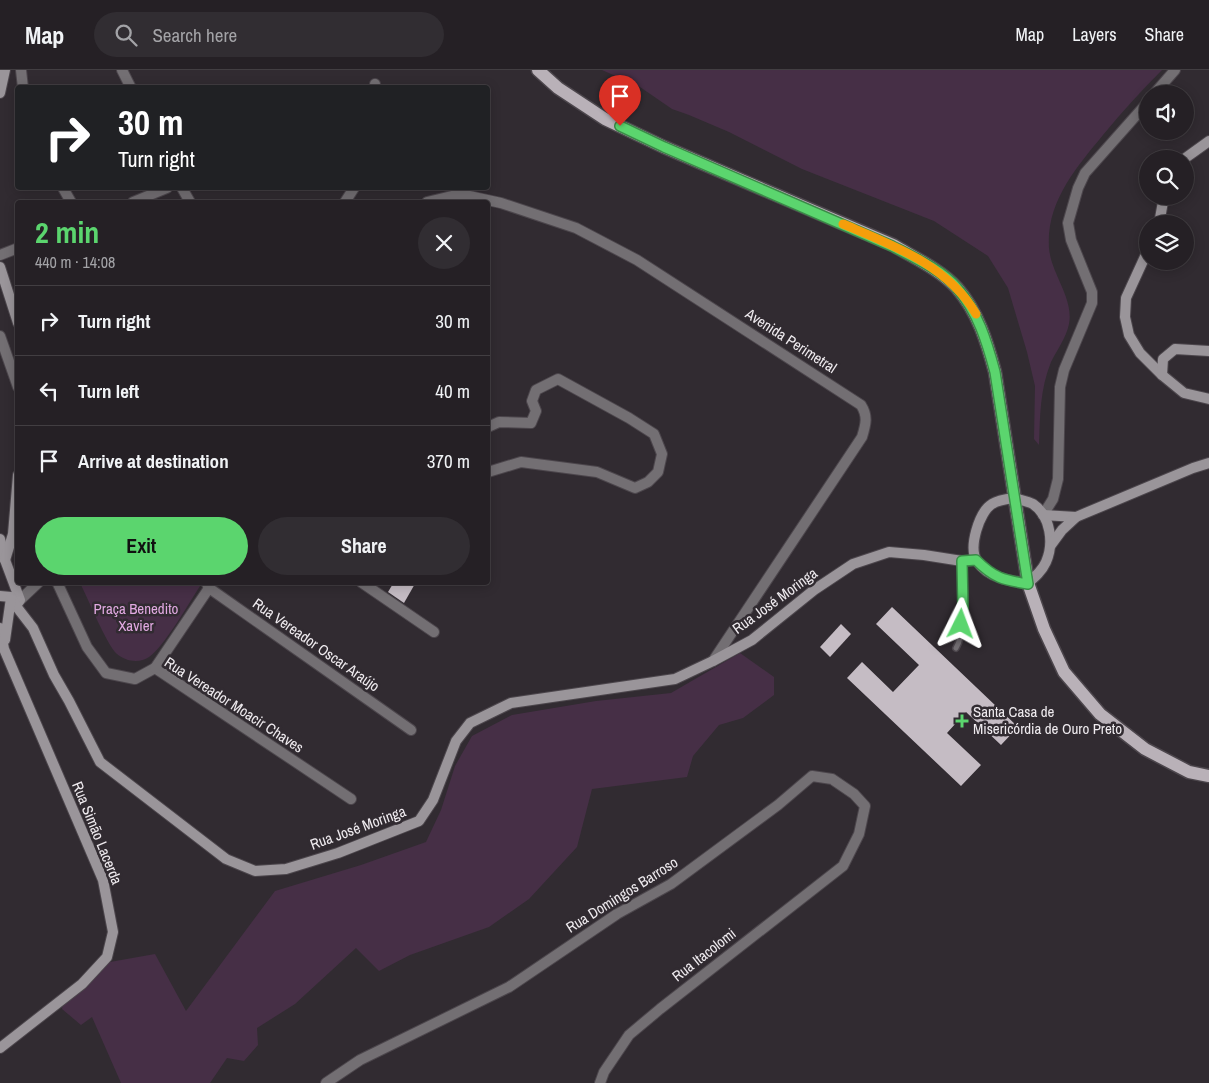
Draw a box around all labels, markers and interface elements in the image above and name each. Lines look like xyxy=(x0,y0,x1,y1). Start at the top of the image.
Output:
search box xyxy=(94,12,444,57)
text: Map xyxy=(25,19,64,51)
icon: search xyxy=(112,21,140,49)
text: Search here xyxy=(152,22,237,48)
text: Map xyxy=(1016,22,1044,47)
text: Layers xyxy=(1072,22,1117,47)
text: Share xyxy=(1145,22,1184,47)
pin xyxy=(599,75,641,126)
icon: arrive xyxy=(606,82,634,110)
map controls xyxy=(1139,85,1194,270)
button: sound xyxy=(1139,85,1194,140)
text: 30 m xyxy=(118,99,183,146)
icon: right xyxy=(35,105,100,170)
text: Turn right xyxy=(118,144,195,174)
button: search xyxy=(1139,150,1194,205)
text: 2 min xyxy=(35,212,99,252)
button: layers xyxy=(1139,215,1194,270)
button: close xyxy=(418,217,470,269)
text: 440 m · 14:08 xyxy=(35,251,115,273)
street label: Avenida Perimetral xyxy=(741,303,841,378)
icon: right xyxy=(35,307,63,335)
text: Turn right xyxy=(78,308,150,334)
text: 30 m xyxy=(435,308,470,334)
icon: left xyxy=(35,377,63,405)
text: Turn left xyxy=(78,378,139,404)
text: 40 m xyxy=(435,378,470,404)
icon: arrive xyxy=(35,447,63,475)
text: Arrive at destination xyxy=(78,448,229,474)
text: 370 m xyxy=(427,448,470,474)
button: Exit xyxy=(35,517,248,575)
button: Share xyxy=(258,517,470,575)
street label: Rua José Moringa xyxy=(728,562,822,639)
street label: Rua Vereador Oscar Araújo xyxy=(249,593,384,696)
position arrow xyxy=(934,597,986,649)
park label: Praça Benedito Xavier xyxy=(94,598,179,636)
street label: Rua Vereador Moacir Chaves xyxy=(161,652,308,758)
place label: Santa Casa de Misericórdia de Ouro Preto xyxy=(973,701,1122,739)
marker: Santa Casa de Misericórdia de Ouro Preto xyxy=(955,714,969,728)
street label: Rua Simão Lacerda xyxy=(67,778,128,888)
street label: Rua José Moringa xyxy=(307,800,409,855)
street label: Rua Domingos Barroso xyxy=(562,852,682,938)
street label: Rua Itacolomi xyxy=(667,923,740,986)

